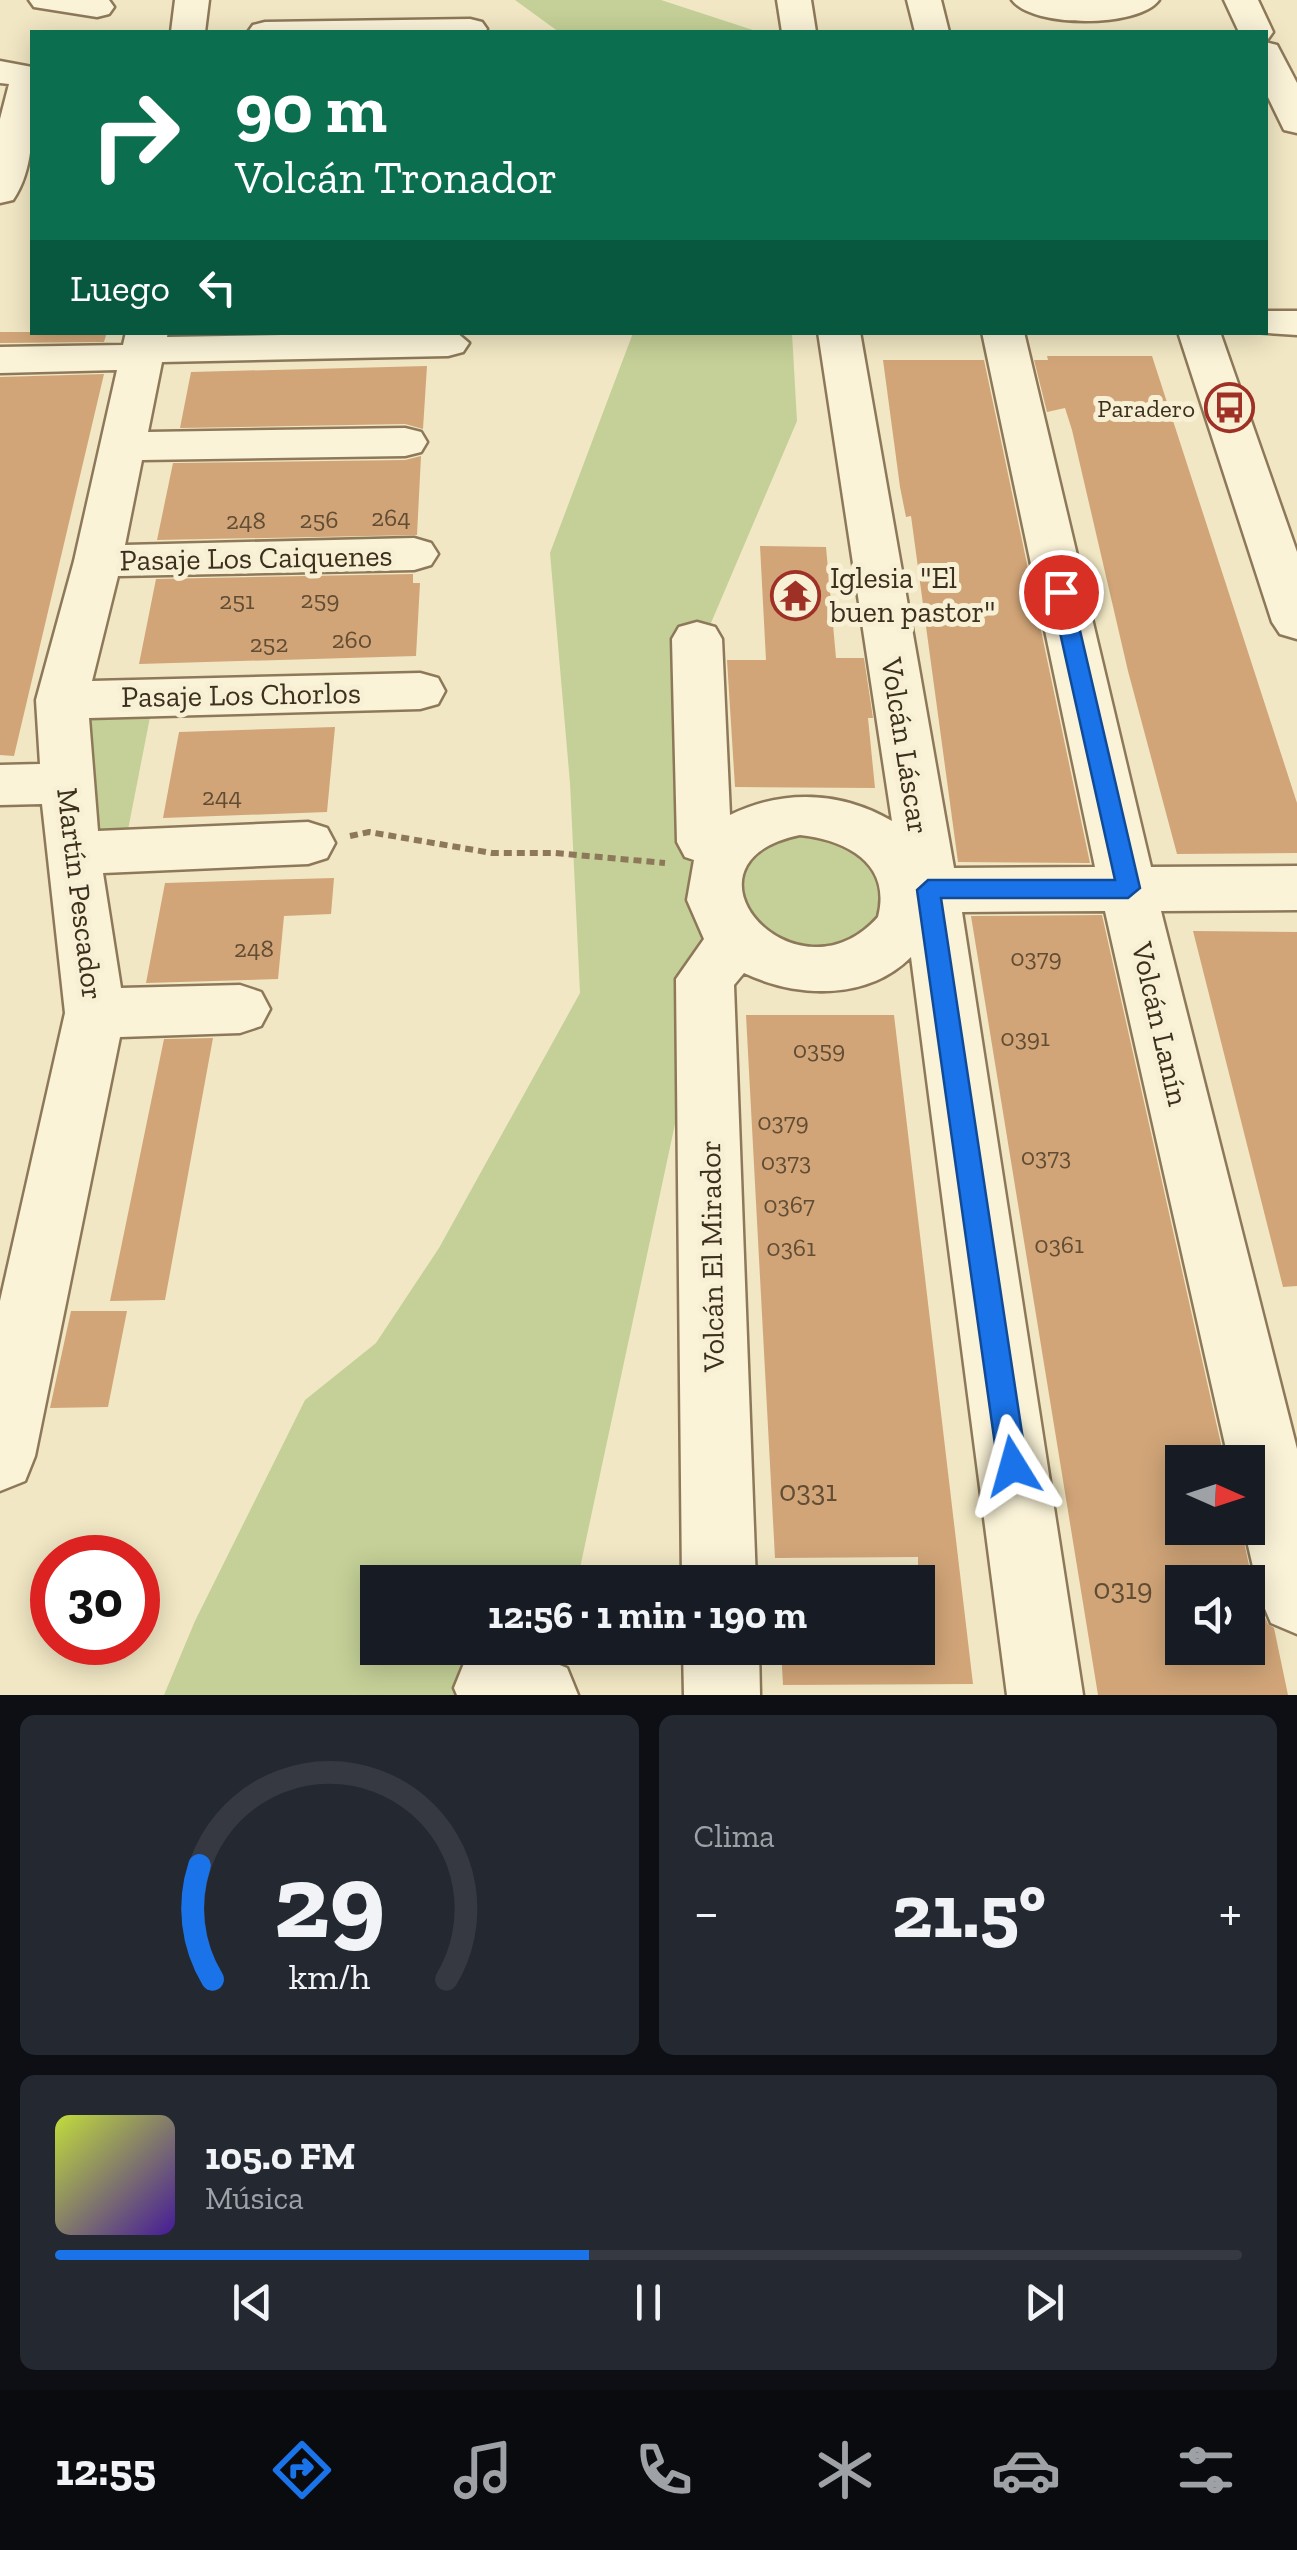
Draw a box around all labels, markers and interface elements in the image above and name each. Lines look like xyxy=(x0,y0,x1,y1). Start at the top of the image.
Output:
text: 90 m xyxy=(235,66,387,150)
icon: right xyxy=(70,70,200,200)
text: Volcán Tronador xyxy=(235,151,557,205)
icon: left xyxy=(190,260,245,315)
text: Luego xyxy=(70,265,170,311)
bus stop icon: Paradero xyxy=(1204,382,1256,434)
place label: Paradero xyxy=(1097,393,1195,423)
house number: 264 xyxy=(371,502,411,532)
house number: 256 xyxy=(300,504,338,534)
house number: 248 xyxy=(226,505,266,535)
street label: Pasaje Los Caiquenes xyxy=(119,538,393,578)
pin xyxy=(1019,550,1104,635)
place label: Iglesia "El buen pastor" xyxy=(829,560,995,630)
icon: arrive xyxy=(1034,565,1089,620)
temple icon: Iglesia "El buen pastor" xyxy=(769,569,821,621)
house number: 259 xyxy=(301,584,339,614)
house number: 251 xyxy=(219,585,255,615)
house number: 260 xyxy=(332,624,372,654)
house number: 252 xyxy=(250,628,288,658)
street label: Volcán Láscar xyxy=(873,654,937,837)
street label: Pasaje Los Chorlos xyxy=(121,675,361,715)
house number: 244 xyxy=(202,781,242,811)
street label: Martín Pescador xyxy=(49,786,111,1002)
house number: 248 xyxy=(234,933,274,963)
street label: Volcán Lanín xyxy=(1123,938,1196,1109)
house number: 0379 xyxy=(1010,942,1062,972)
house number: 0391 xyxy=(1000,1022,1050,1052)
house number: 0359 xyxy=(793,1034,845,1064)
house number: 0379 xyxy=(757,1106,809,1136)
street label: Volcán El Mirador xyxy=(692,1140,732,1373)
house number: 0373 xyxy=(1021,1141,1071,1171)
house number: 0373 xyxy=(761,1146,811,1176)
house number: 0367 xyxy=(763,1189,815,1219)
house number: 0361 xyxy=(1034,1229,1084,1259)
house number: 0361 xyxy=(766,1232,816,1262)
position arrow xyxy=(961,1414,1065,1518)
north arrow xyxy=(1165,1445,1265,1545)
map controls xyxy=(1165,1445,1265,1665)
house number: 0331 xyxy=(779,1473,837,1509)
speed limit sign: 30 xyxy=(30,1535,160,1665)
button: sound xyxy=(1165,1565,1265,1665)
house number: 0319 xyxy=(1093,1571,1153,1607)
text: 12:56 · 1 min · 190 m xyxy=(488,1592,807,1638)
text: Clima xyxy=(694,1817,775,1855)
text: 29 xyxy=(273,1839,385,1964)
text: 21.5° xyxy=(892,1866,1046,1956)
text: − xyxy=(694,1879,719,1945)
text: + xyxy=(1219,1879,1242,1945)
text: km/h xyxy=(288,1955,370,1998)
text: 105.0 FM xyxy=(205,2133,355,2179)
text: Música xyxy=(205,2179,304,2217)
icon: previous xyxy=(225,2275,280,2330)
icon: pause xyxy=(621,2275,676,2330)
icon: next xyxy=(1017,2275,1072,2330)
icon: directions xyxy=(267,2435,337,2505)
icon: music xyxy=(448,2435,518,2505)
icon: phone xyxy=(629,2435,699,2505)
icon: climate xyxy=(810,2435,880,2505)
icon: car xyxy=(991,2435,1061,2505)
icon: filters xyxy=(1171,2435,1241,2505)
text: 12:55 xyxy=(55,2443,156,2497)

